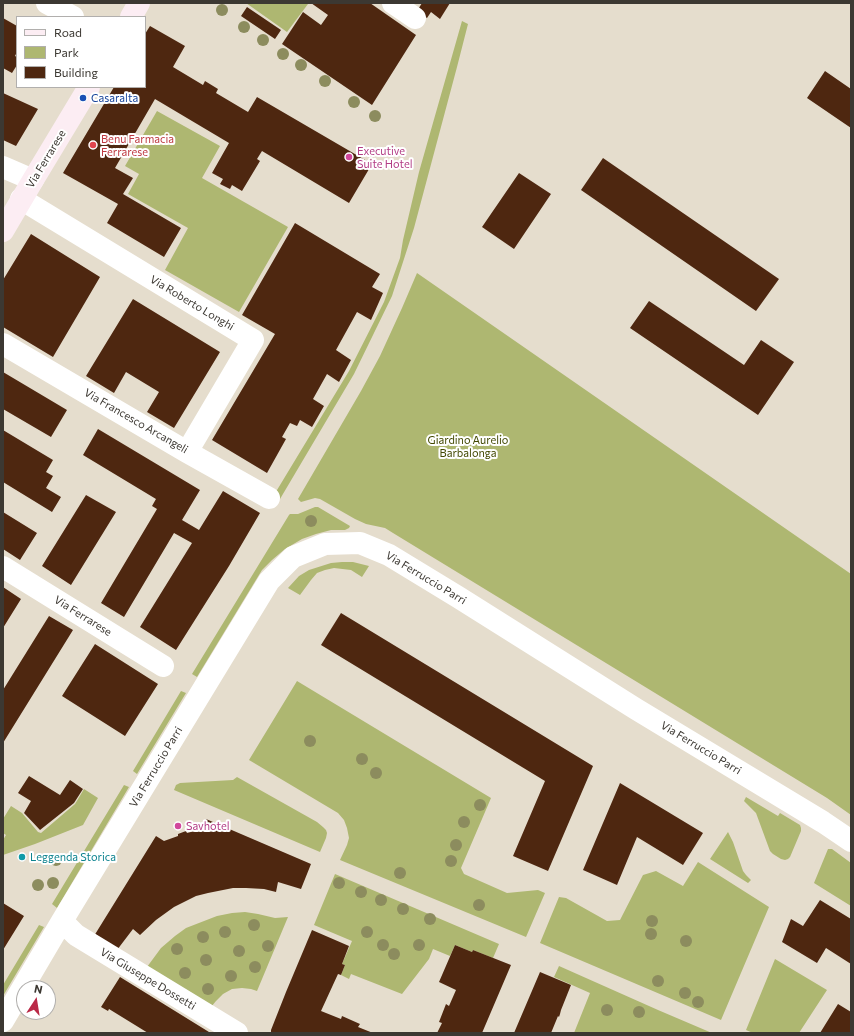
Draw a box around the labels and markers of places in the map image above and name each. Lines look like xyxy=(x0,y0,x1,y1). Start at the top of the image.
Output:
place label: Casaralta xyxy=(91,91,138,105)
marker: Casaralta xyxy=(78,93,88,103)
place label: Benu Farmacia Ferrarese xyxy=(101,132,174,158)
marker: Benu Farmacia Ferrarese xyxy=(88,140,98,150)
place label: Executive Suite Hotel xyxy=(357,144,413,170)
marker: Executive Suite Hotel xyxy=(344,152,354,162)
place label: Savhotel xyxy=(186,819,230,833)
marker: Savhotel xyxy=(173,821,183,831)
place label: Leggenda Storica xyxy=(30,850,116,864)
marker: Leggenda Storica xyxy=(17,852,27,862)

